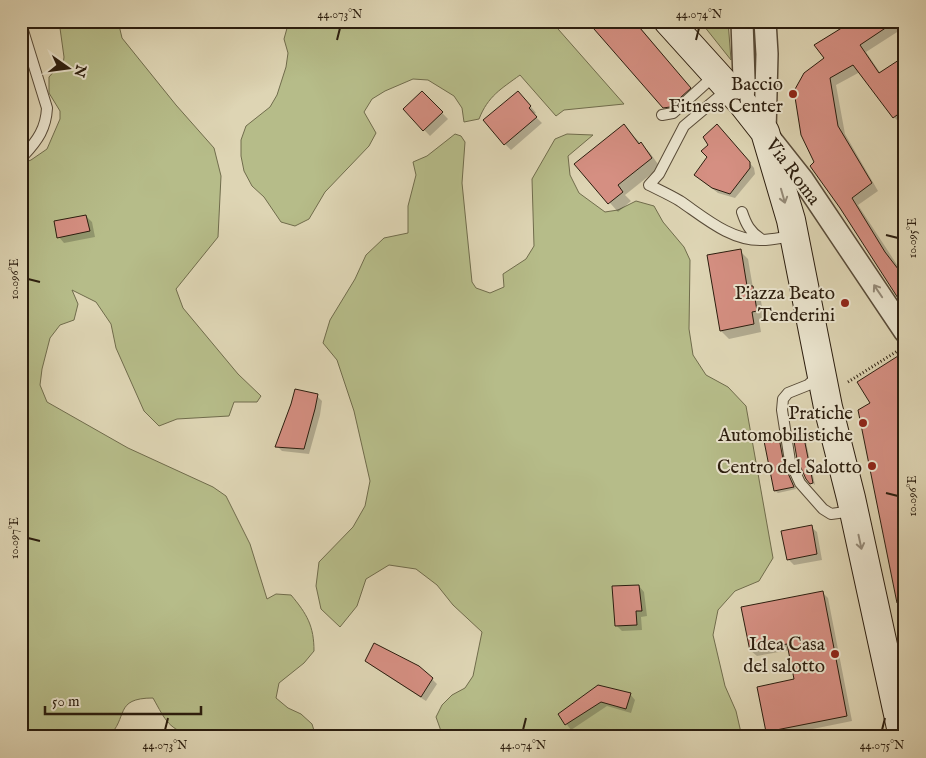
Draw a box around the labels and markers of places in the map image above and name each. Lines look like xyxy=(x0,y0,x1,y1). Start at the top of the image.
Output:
place label: Baccio Fitness Center xyxy=(668,73,783,119)
marker: Baccio Fitness Center xyxy=(787,88,799,100)
place label: Piazza Beato Tenderini xyxy=(735,282,835,328)
marker: Piazza Beato Tenderini xyxy=(839,297,851,309)
place label: Pratiche Automobilistiche xyxy=(717,402,853,448)
marker: Pratiche Automobilistiche xyxy=(857,417,869,429)
place label: Centro del Salotto xyxy=(717,456,862,480)
marker: Centro del Salotto xyxy=(866,460,878,472)
place label: Idea Casa del salotto xyxy=(743,633,826,679)
marker: Idea Casa del salotto xyxy=(829,648,841,660)

